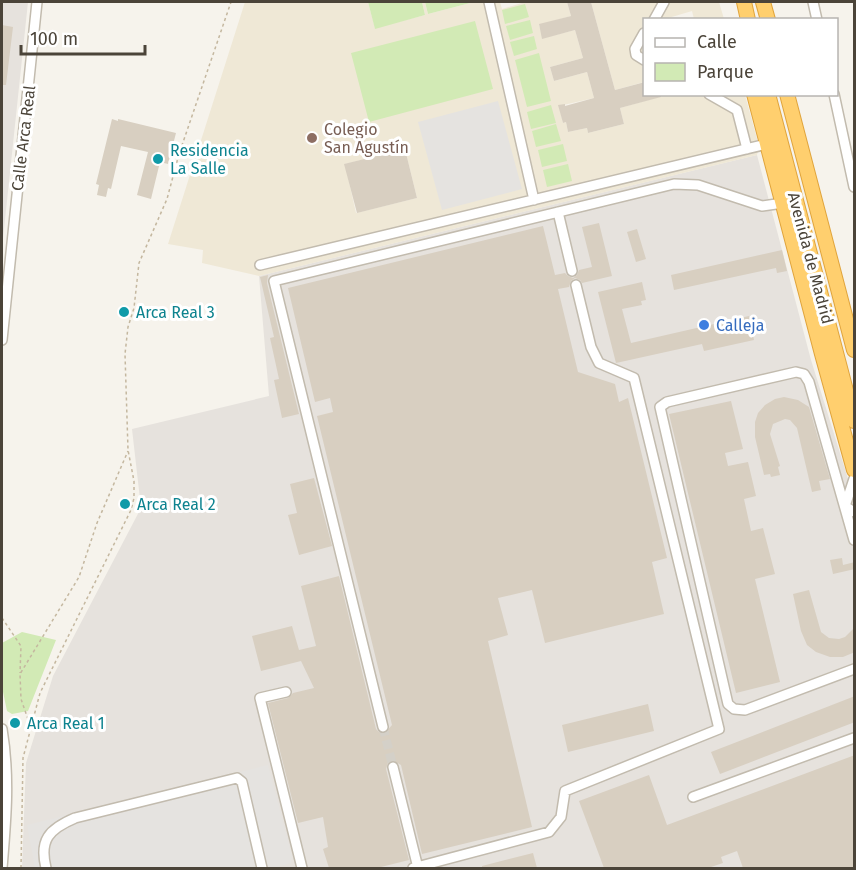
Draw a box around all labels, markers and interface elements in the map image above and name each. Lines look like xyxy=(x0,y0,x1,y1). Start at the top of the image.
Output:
scale bar xyxy=(21,18,146,56)
legend xyxy=(643,18,838,96)
text: 100 m xyxy=(30,28,78,50)
text: Calle xyxy=(697,31,737,53)
text: Parque xyxy=(697,61,754,83)
street label: Calle Arca Real xyxy=(8,84,39,192)
place label: Colegio San Agustín xyxy=(324,120,409,157)
marker: Colegio San Agustín xyxy=(305,131,319,145)
place label: Residencia La Salle xyxy=(170,141,249,178)
marker: Residencia La Salle xyxy=(151,152,165,166)
street label: Avenida de Madrid xyxy=(784,190,837,326)
place label: Arca Real 3 xyxy=(136,303,215,322)
marker: Arca Real 3 xyxy=(117,305,131,319)
place label: Calleja xyxy=(716,316,765,335)
marker: Calleja xyxy=(697,318,711,332)
place label: Arca Real 2 xyxy=(137,495,216,514)
marker: Arca Real 2 xyxy=(118,497,132,511)
place label: Arca Real 1 xyxy=(27,714,105,733)
marker: Arca Real 1 xyxy=(8,716,22,730)

